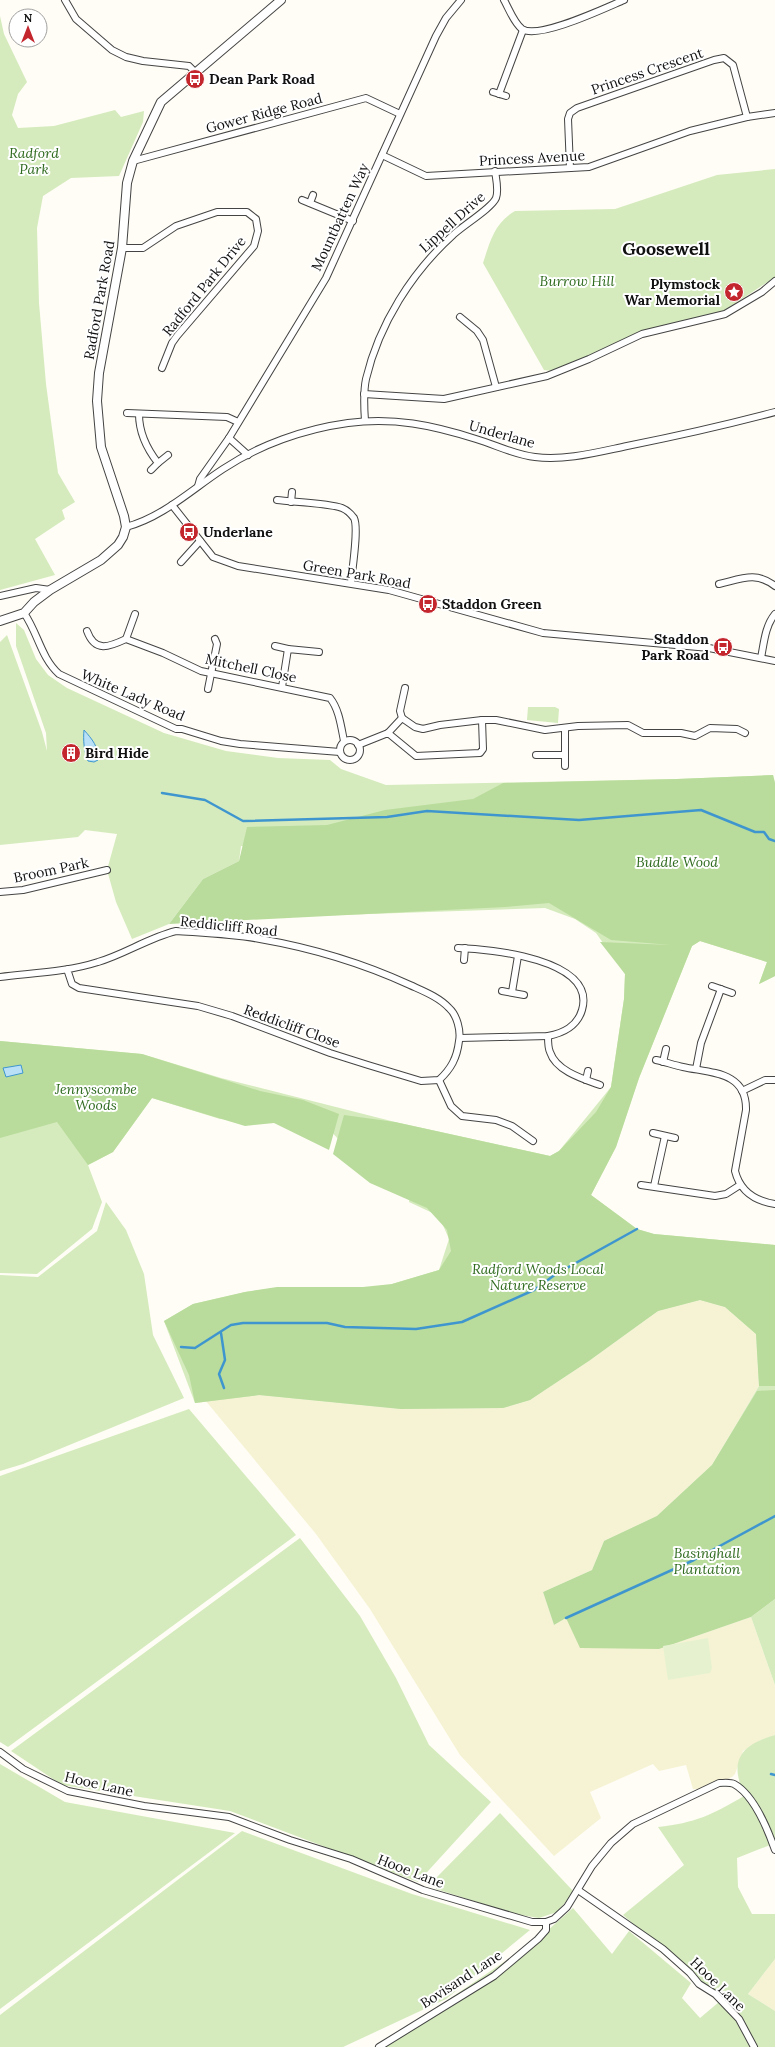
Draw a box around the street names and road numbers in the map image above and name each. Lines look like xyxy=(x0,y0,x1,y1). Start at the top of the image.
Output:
street label: Princess Crescent xyxy=(589,43,706,99)
street label: Gower Ridge Road xyxy=(204,89,324,137)
street label: Princess Avenue xyxy=(479,146,586,170)
street label: Mountbatten Way xyxy=(307,160,373,274)
street label: Lippell Drive xyxy=(415,187,489,256)
street label: Radford Park Drive xyxy=(158,232,250,339)
street label: Radford Park Road xyxy=(80,239,118,361)
street label: Underlane xyxy=(467,416,538,452)
street label: Green Park Road xyxy=(302,556,412,592)
street label: Mitchell Close xyxy=(204,650,299,687)
street label: White Lady Road xyxy=(78,665,188,725)
street label: Broom Park xyxy=(12,853,91,887)
street label: Reddicliff Road xyxy=(179,912,279,940)
street label: Reddicliff Close xyxy=(241,1000,343,1052)
street label: Hooe Lane xyxy=(63,1767,136,1801)
street label: Hooe Lane xyxy=(375,1850,447,1892)
street label: Bovisand Lane xyxy=(417,1946,506,2012)
street label: Hooe Lane xyxy=(687,1953,750,2015)

